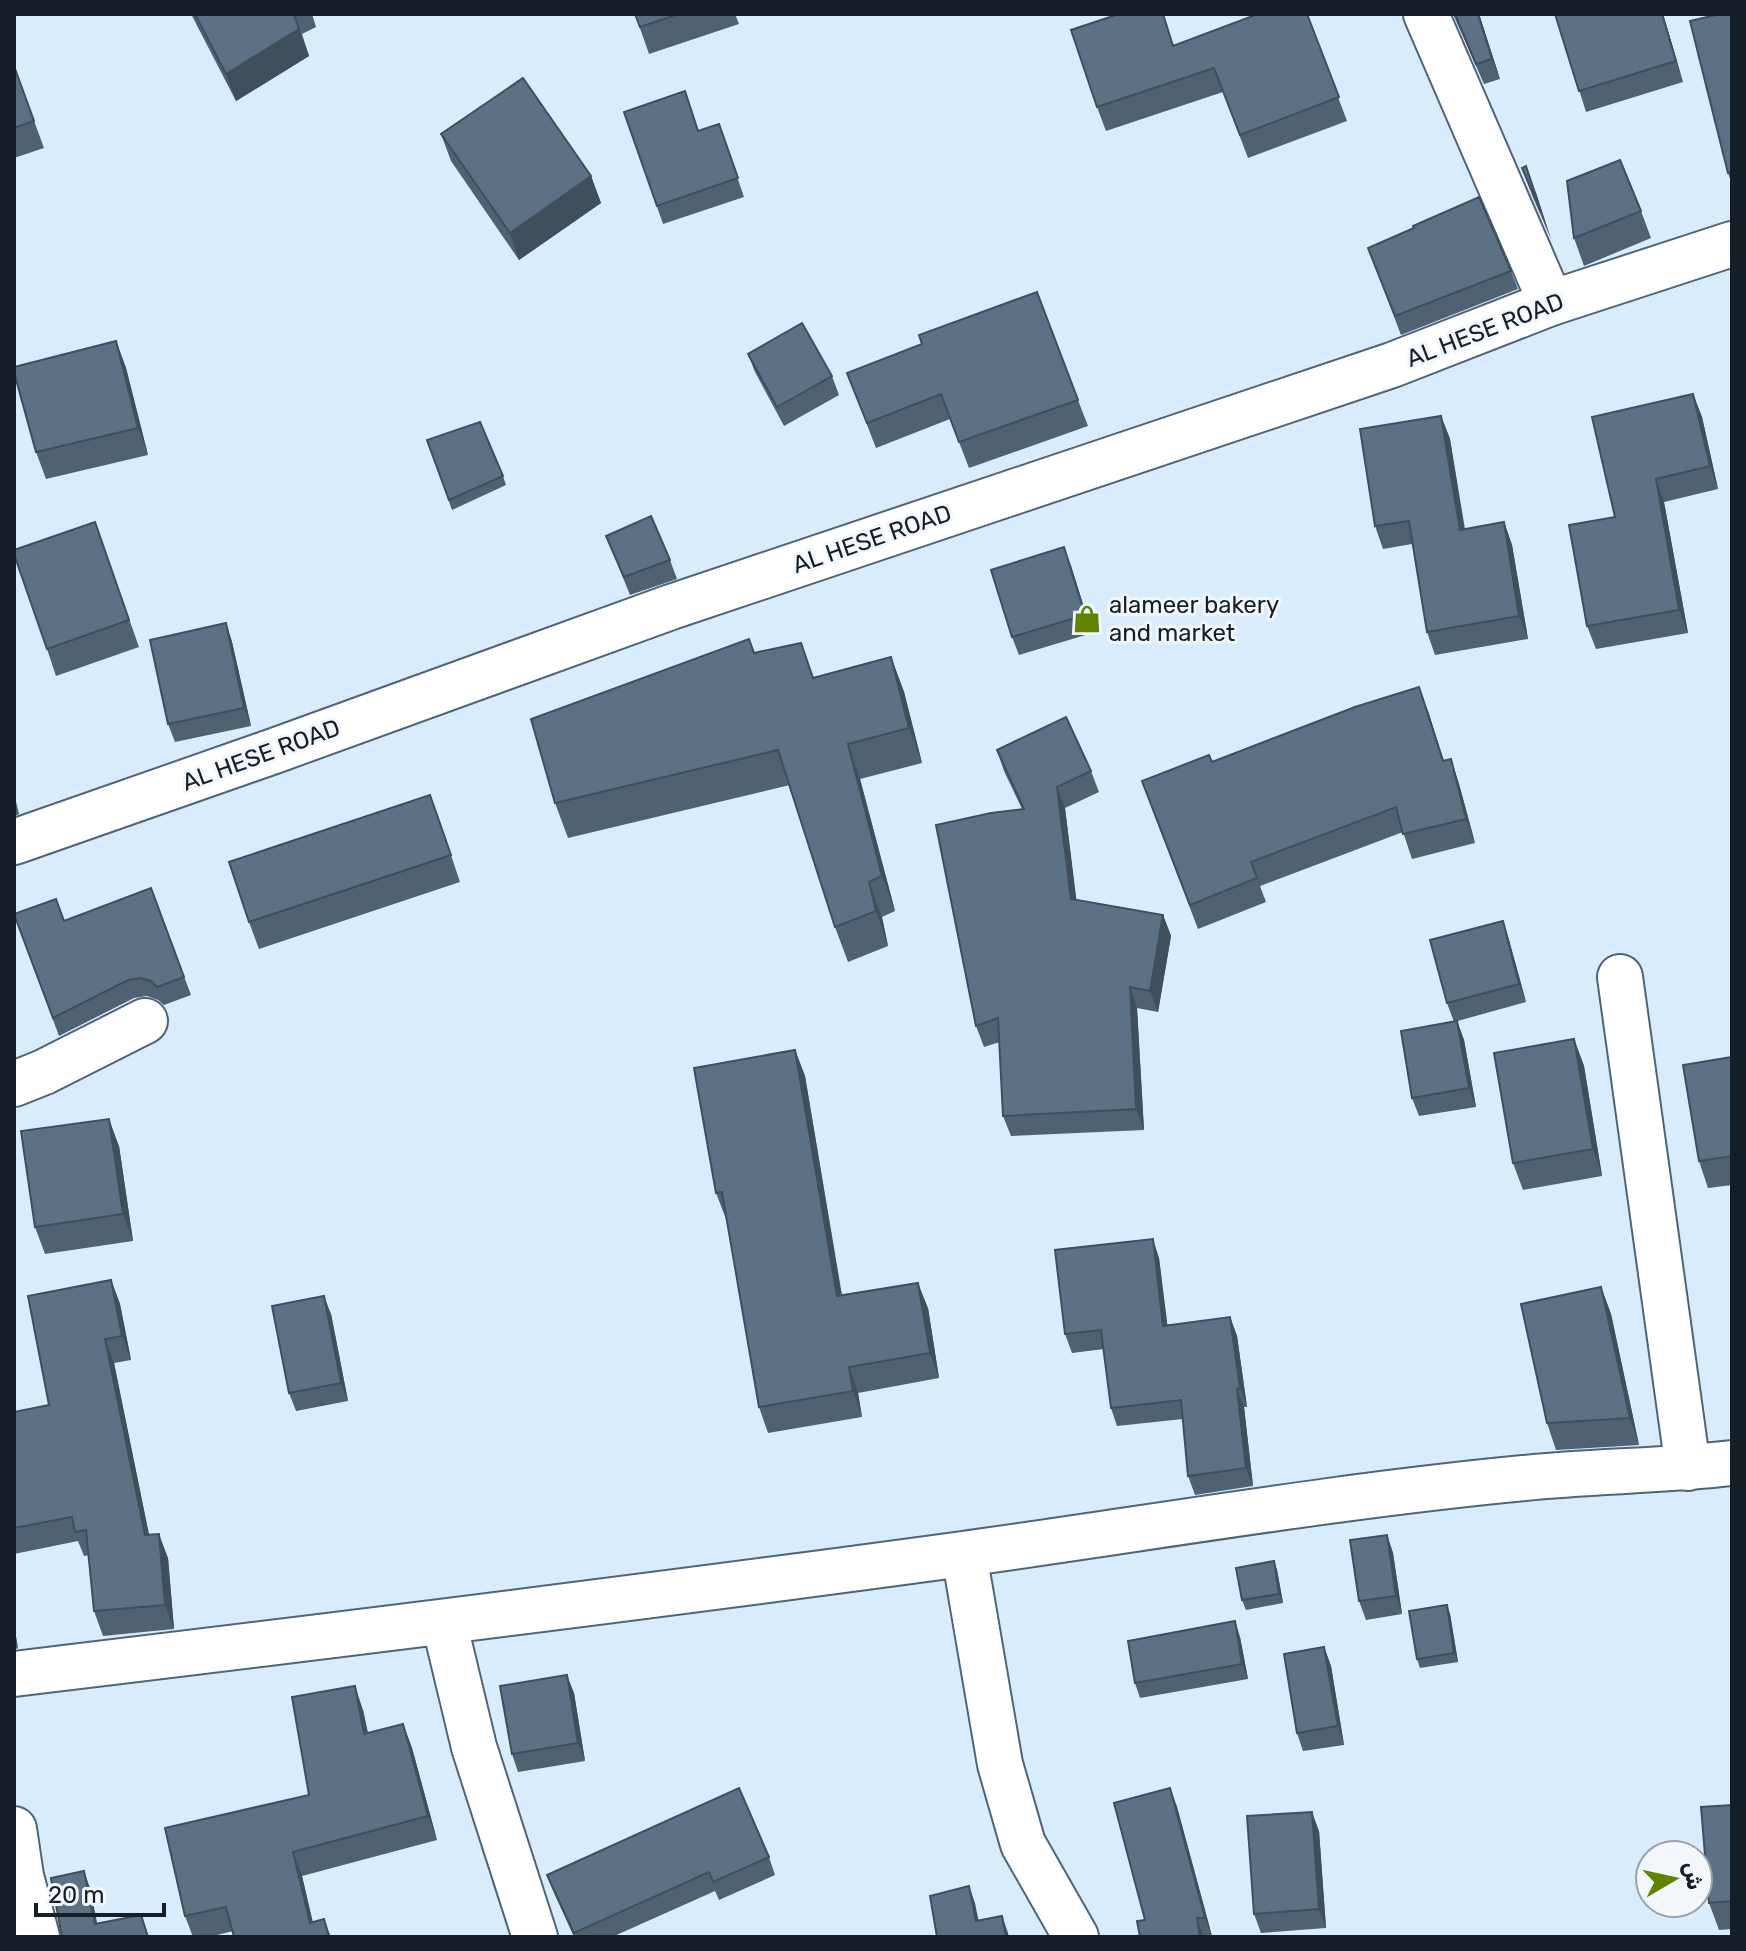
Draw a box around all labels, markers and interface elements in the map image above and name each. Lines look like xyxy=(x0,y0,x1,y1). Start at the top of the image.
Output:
street label: AL HESE ROAD xyxy=(1402,287,1568,373)
street label: AL HESE ROAD xyxy=(789,499,955,579)
place label: alameer bakery and market xyxy=(1109,591,1279,647)
shop icon: alameer bakery and market xyxy=(1072,604,1102,634)
street label: AL HESE ROAD xyxy=(178,713,344,797)
north arrow xyxy=(1634,1839,1714,1919)
text: ش xyxy=(1678,1860,1709,1892)
scale bar xyxy=(36,1867,164,1917)
text: 20 m xyxy=(48,1881,105,1909)

